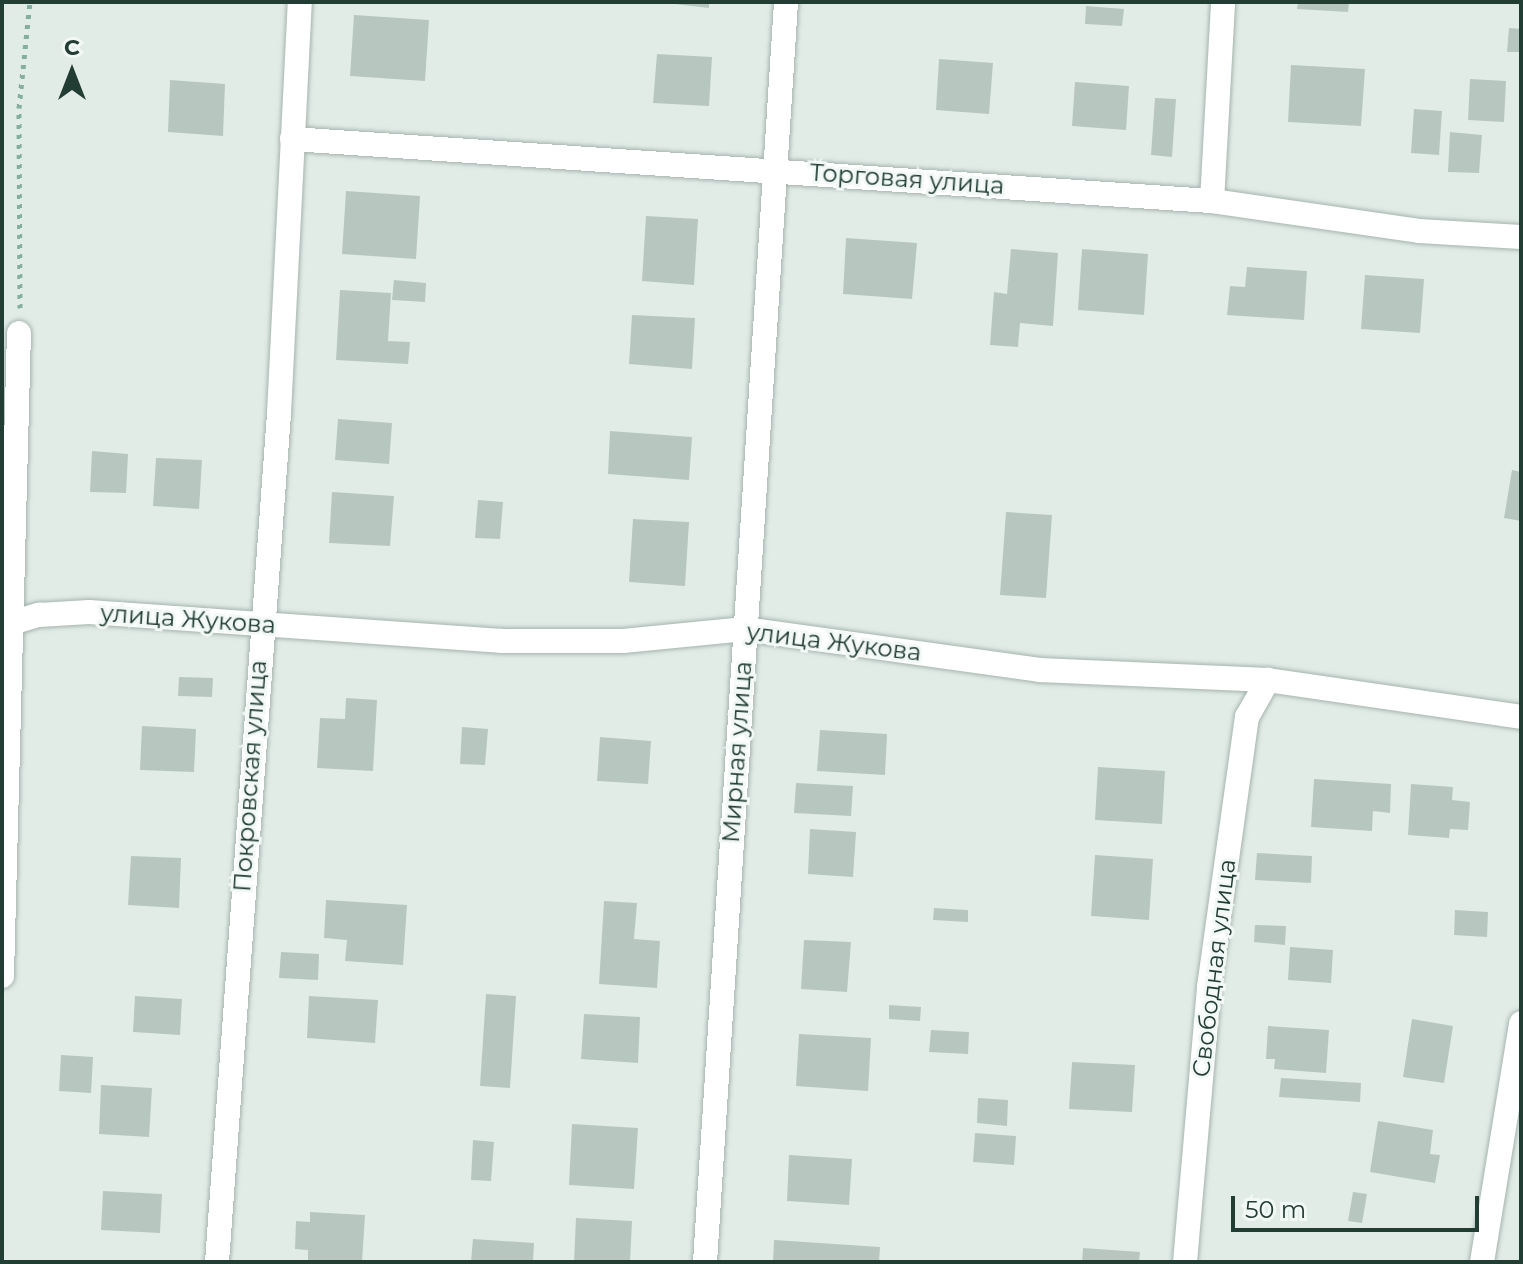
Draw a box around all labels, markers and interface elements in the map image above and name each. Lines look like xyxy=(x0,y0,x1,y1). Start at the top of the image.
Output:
north arrow xyxy=(32,32,112,112)
text: С xyxy=(64,34,80,61)
street label: Торговая улица xyxy=(809,158,1005,200)
street label: улица Жукова xyxy=(99,599,277,639)
street label: улица Жукова xyxy=(745,617,923,667)
street label: Покровская улица xyxy=(228,659,272,893)
street label: Мирная улица xyxy=(716,660,758,844)
street label: Свободная улица xyxy=(1186,857,1242,1079)
scale bar xyxy=(1235,1180,1483,1230)
text: 50 m xyxy=(1245,1195,1306,1224)

